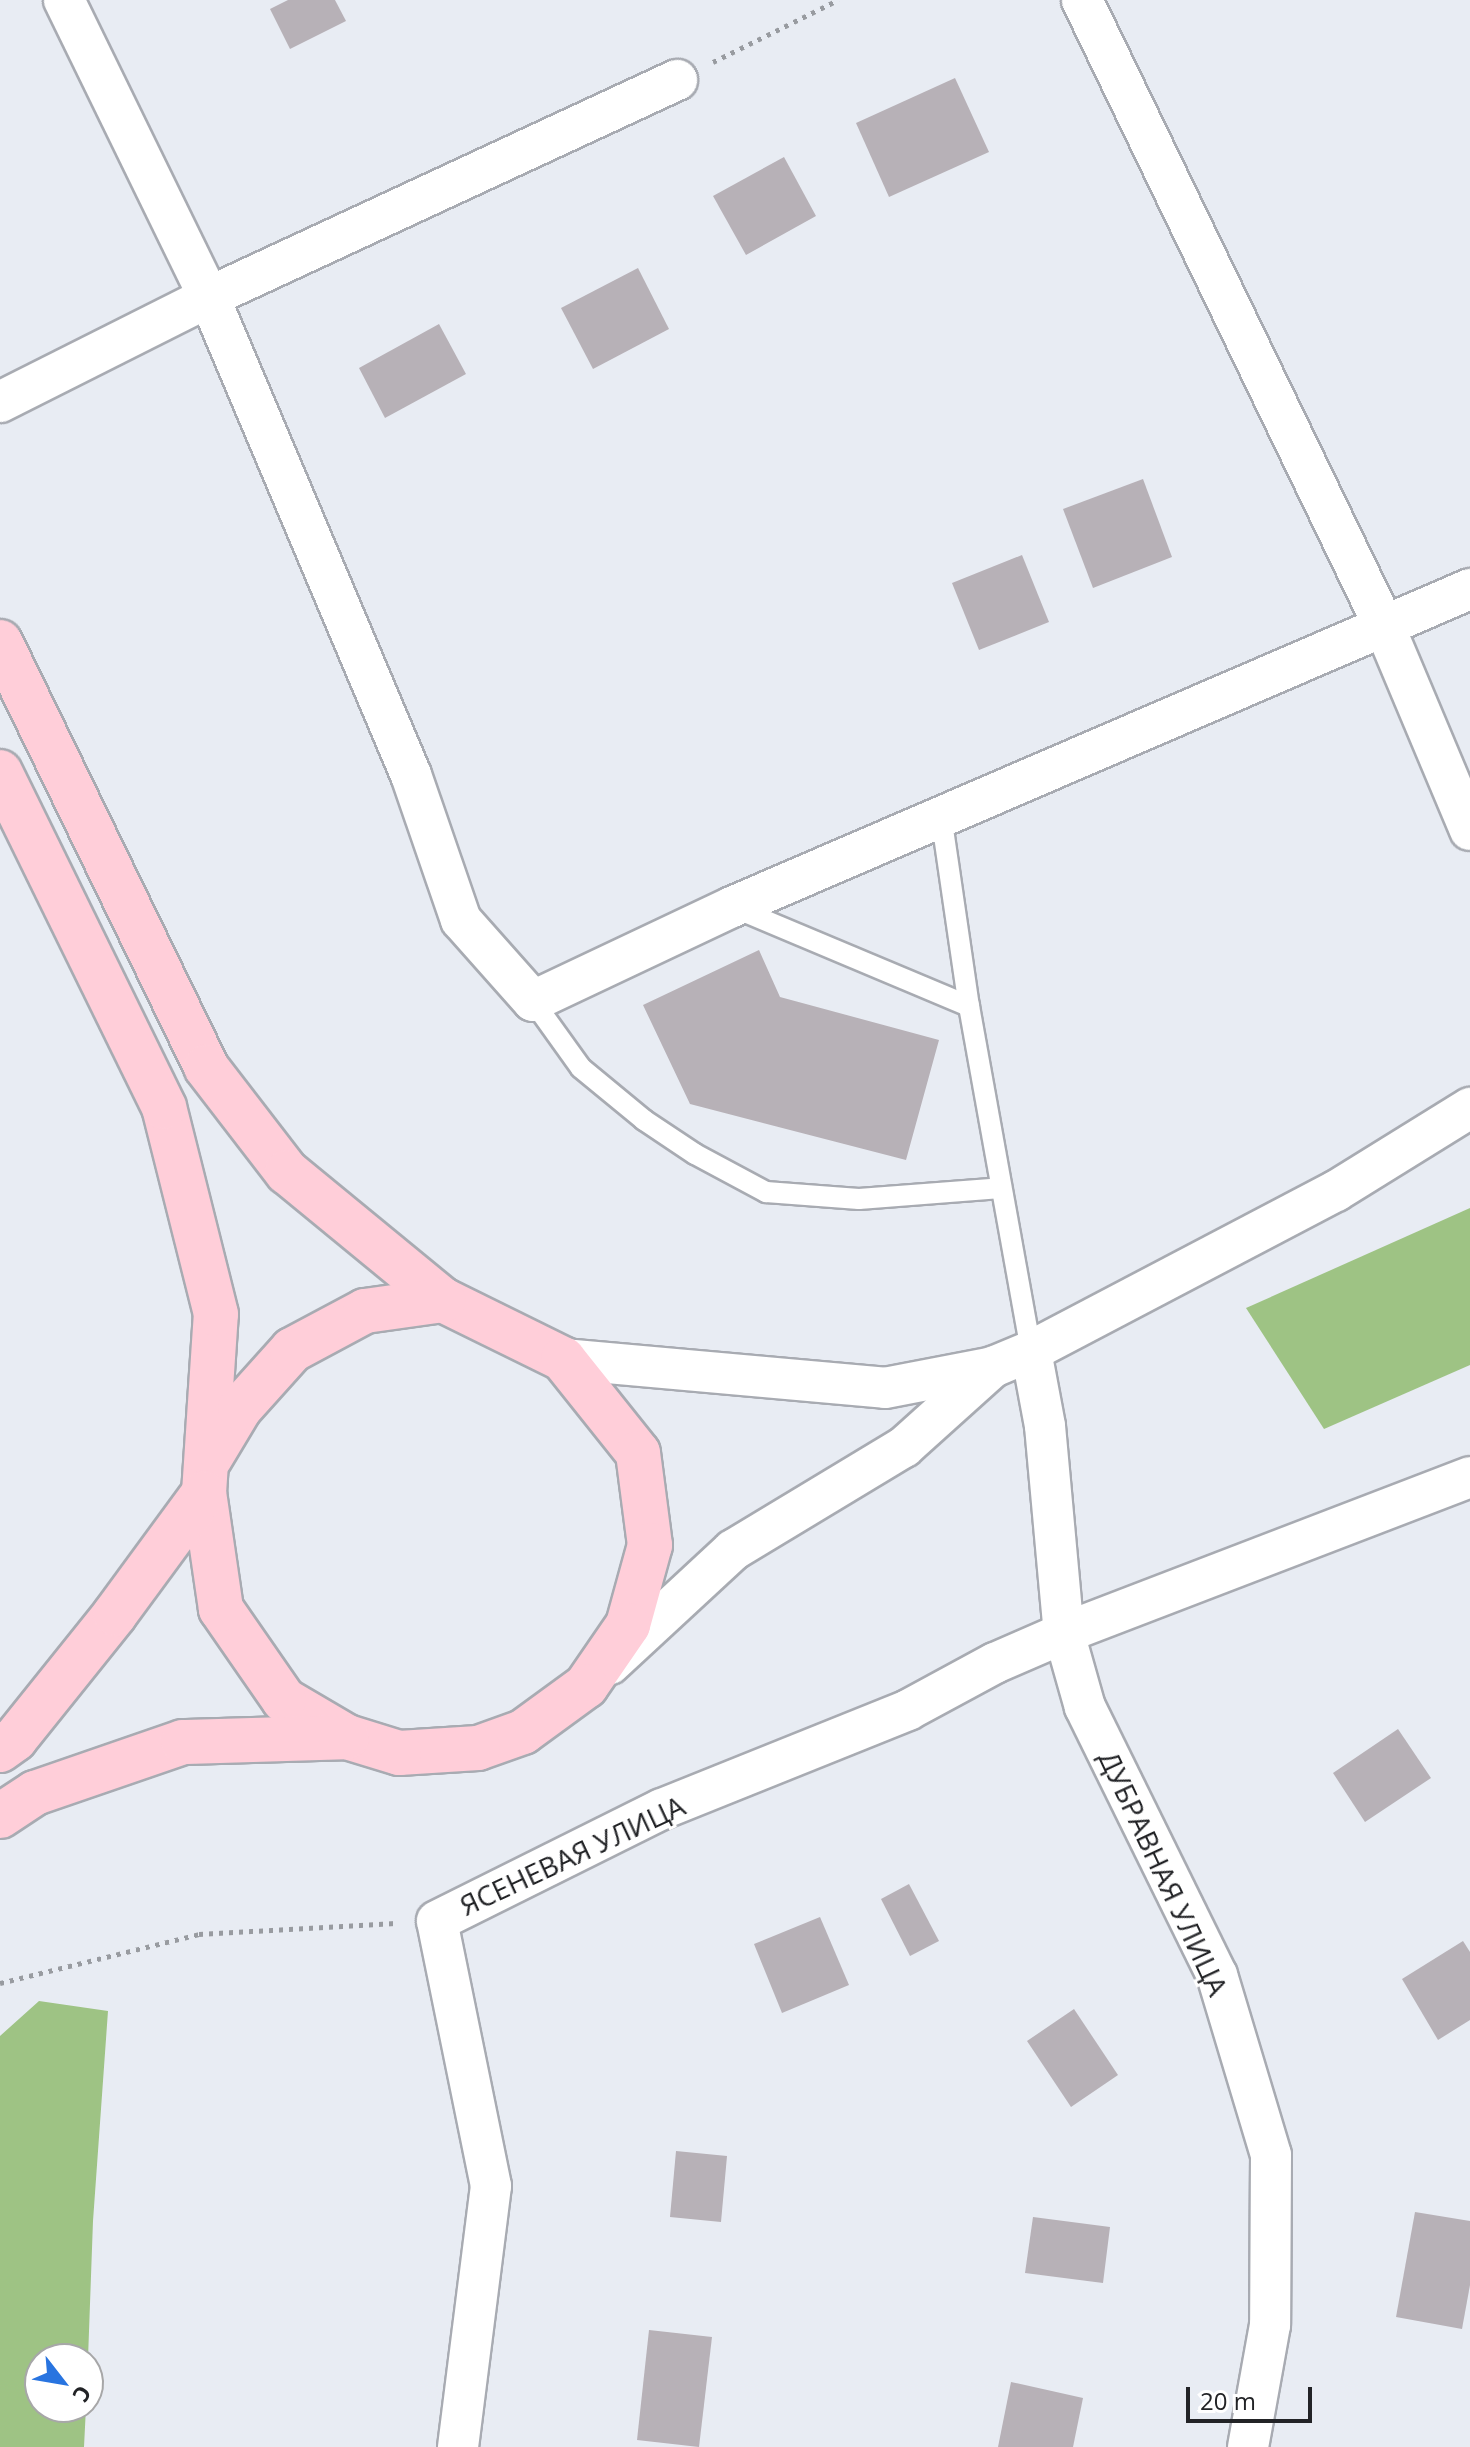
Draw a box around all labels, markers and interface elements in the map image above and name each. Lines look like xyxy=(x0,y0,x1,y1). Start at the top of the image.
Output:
street label: ДУБРАВНАЯ УЛИЦА xyxy=(1093,1745,1235,2001)
street label: ЯСЕНЕВАЯ УЛИЦА xyxy=(454,1788,690,1922)
north arrow xyxy=(24,2343,104,2423)
scale bar xyxy=(1190,2371,1316,2421)
text: С xyxy=(66,2381,99,2408)
text: 20 m xyxy=(1200,2384,1256,2417)

